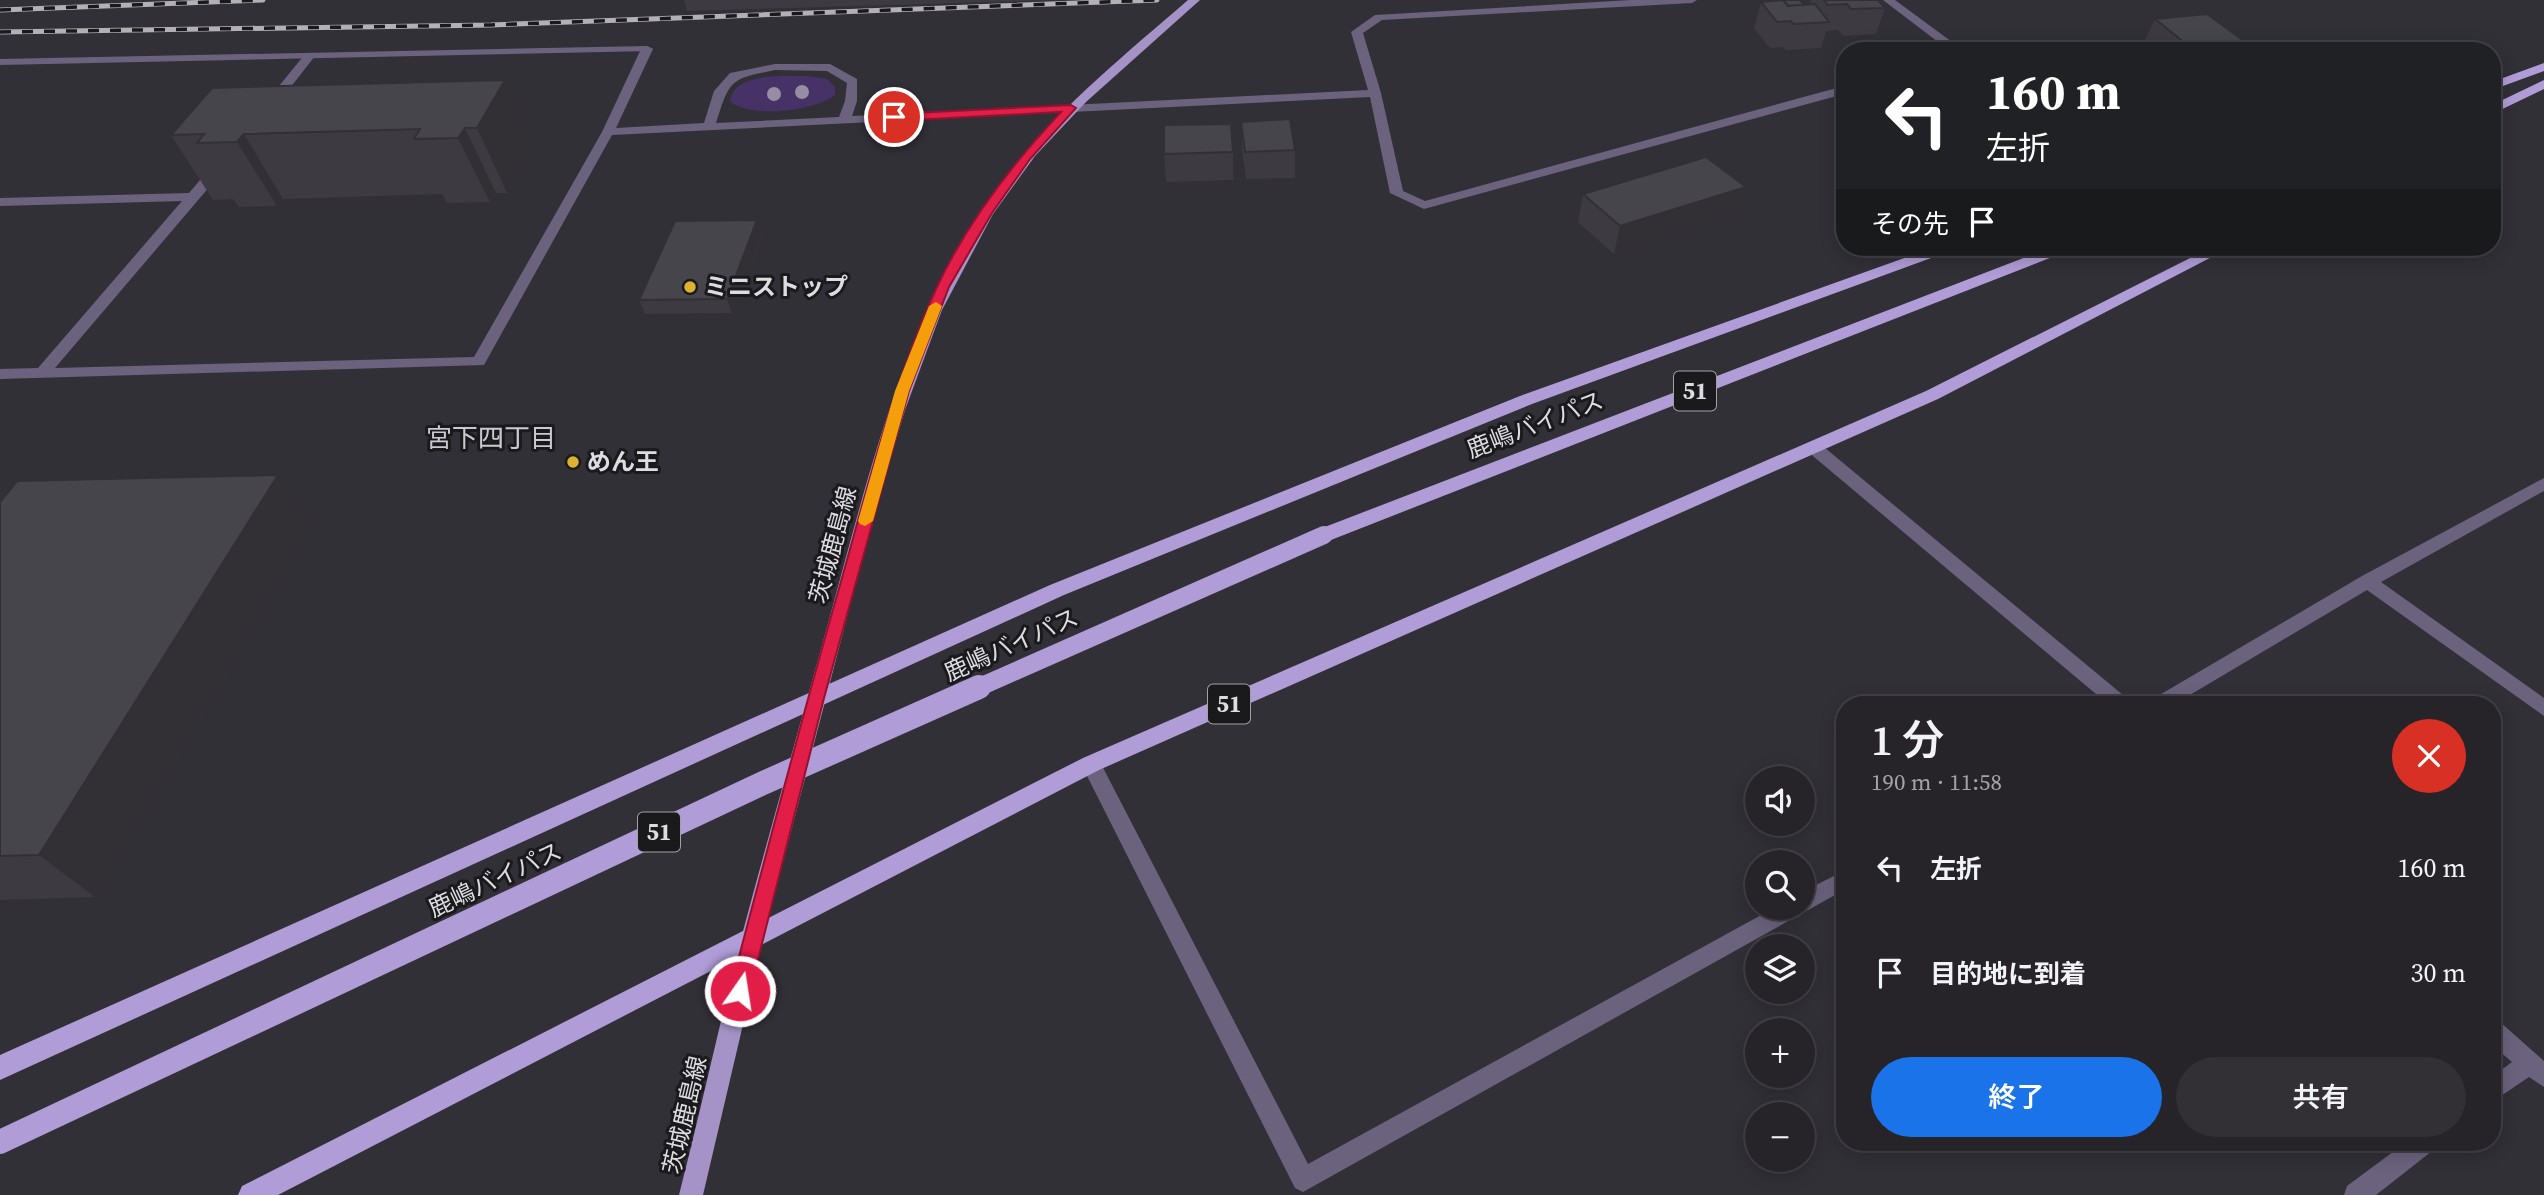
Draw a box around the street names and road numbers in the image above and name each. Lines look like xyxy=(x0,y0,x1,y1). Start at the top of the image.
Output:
road number: 51 xyxy=(1674,372,1716,410)
street label: 鹿嶋バイパス xyxy=(1462,383,1608,466)
street label: 茨城鹿島線 xyxy=(801,483,864,607)
street label: 鹿嶋バイパス xyxy=(939,600,1083,689)
road number: 51 xyxy=(1208,684,1250,724)
road number: 51 xyxy=(638,812,680,852)
street label: 鹿嶋バイパス xyxy=(423,834,567,925)
street label: 茨城鹿島線 xyxy=(655,1053,714,1177)

